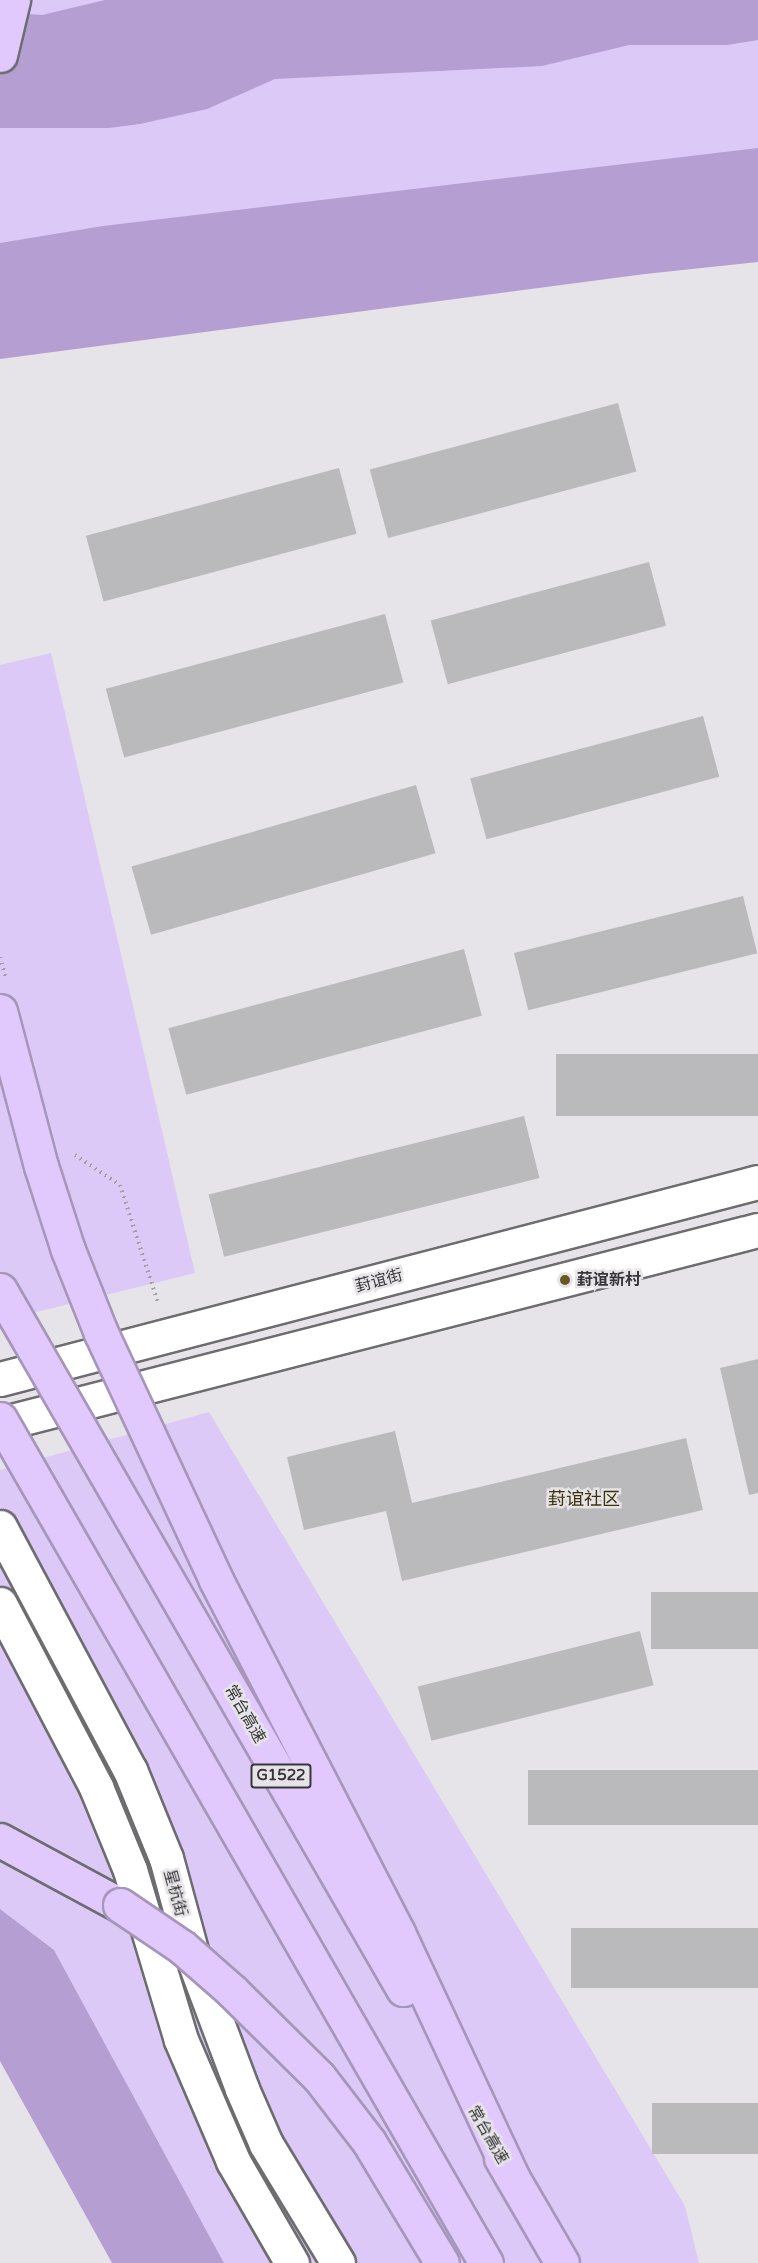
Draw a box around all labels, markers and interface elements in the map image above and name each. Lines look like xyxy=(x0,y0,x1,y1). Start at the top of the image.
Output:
street label: 葑谊街 xyxy=(353,1266,405,1296)
place label: 葑谊新村 xyxy=(577,1270,641,1290)
marker: 葑谊新村 xyxy=(558,1273,572,1287)
district label: 葑谊社区 xyxy=(548,1488,620,1510)
street label: 常台高速 xyxy=(221,1681,269,1747)
road number: G1522 xyxy=(250,1764,312,1788)
street label: 星杭街 xyxy=(160,1867,190,1919)
street label: 常台高速 xyxy=(464,2102,512,2168)

